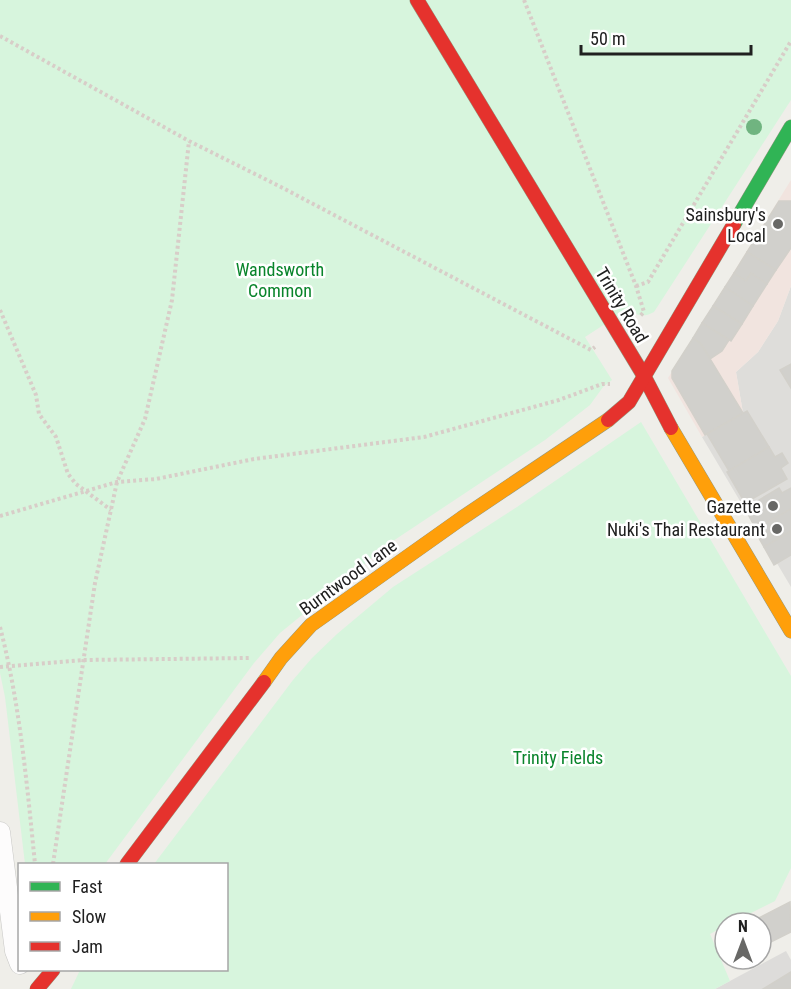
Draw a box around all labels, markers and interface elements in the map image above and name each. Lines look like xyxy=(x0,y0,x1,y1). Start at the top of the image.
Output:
scale bar xyxy=(581,18,750,56)
text: 50 m xyxy=(590,28,625,49)
place label: Sainsbury's Local xyxy=(685,204,766,246)
marker: Sainsbury's Local xyxy=(771,217,785,231)
park label: Wandsworth Common xyxy=(236,259,324,301)
street label: Trinity Road xyxy=(591,263,653,347)
place label: Gazette xyxy=(706,496,761,517)
marker: Gazette xyxy=(766,499,780,513)
place label: Nuki's Thai Restaurant xyxy=(607,519,765,540)
marker: Nuki's Thai Restaurant xyxy=(770,522,784,536)
street label: Burntwood Lane xyxy=(295,535,401,619)
park label: Trinity Fields xyxy=(513,747,603,768)
legend xyxy=(18,863,228,971)
text: Fast xyxy=(72,876,103,897)
text: Slow xyxy=(72,906,107,927)
north arrow xyxy=(713,911,773,971)
text: N xyxy=(738,917,748,936)
text: Jam xyxy=(72,936,103,957)

